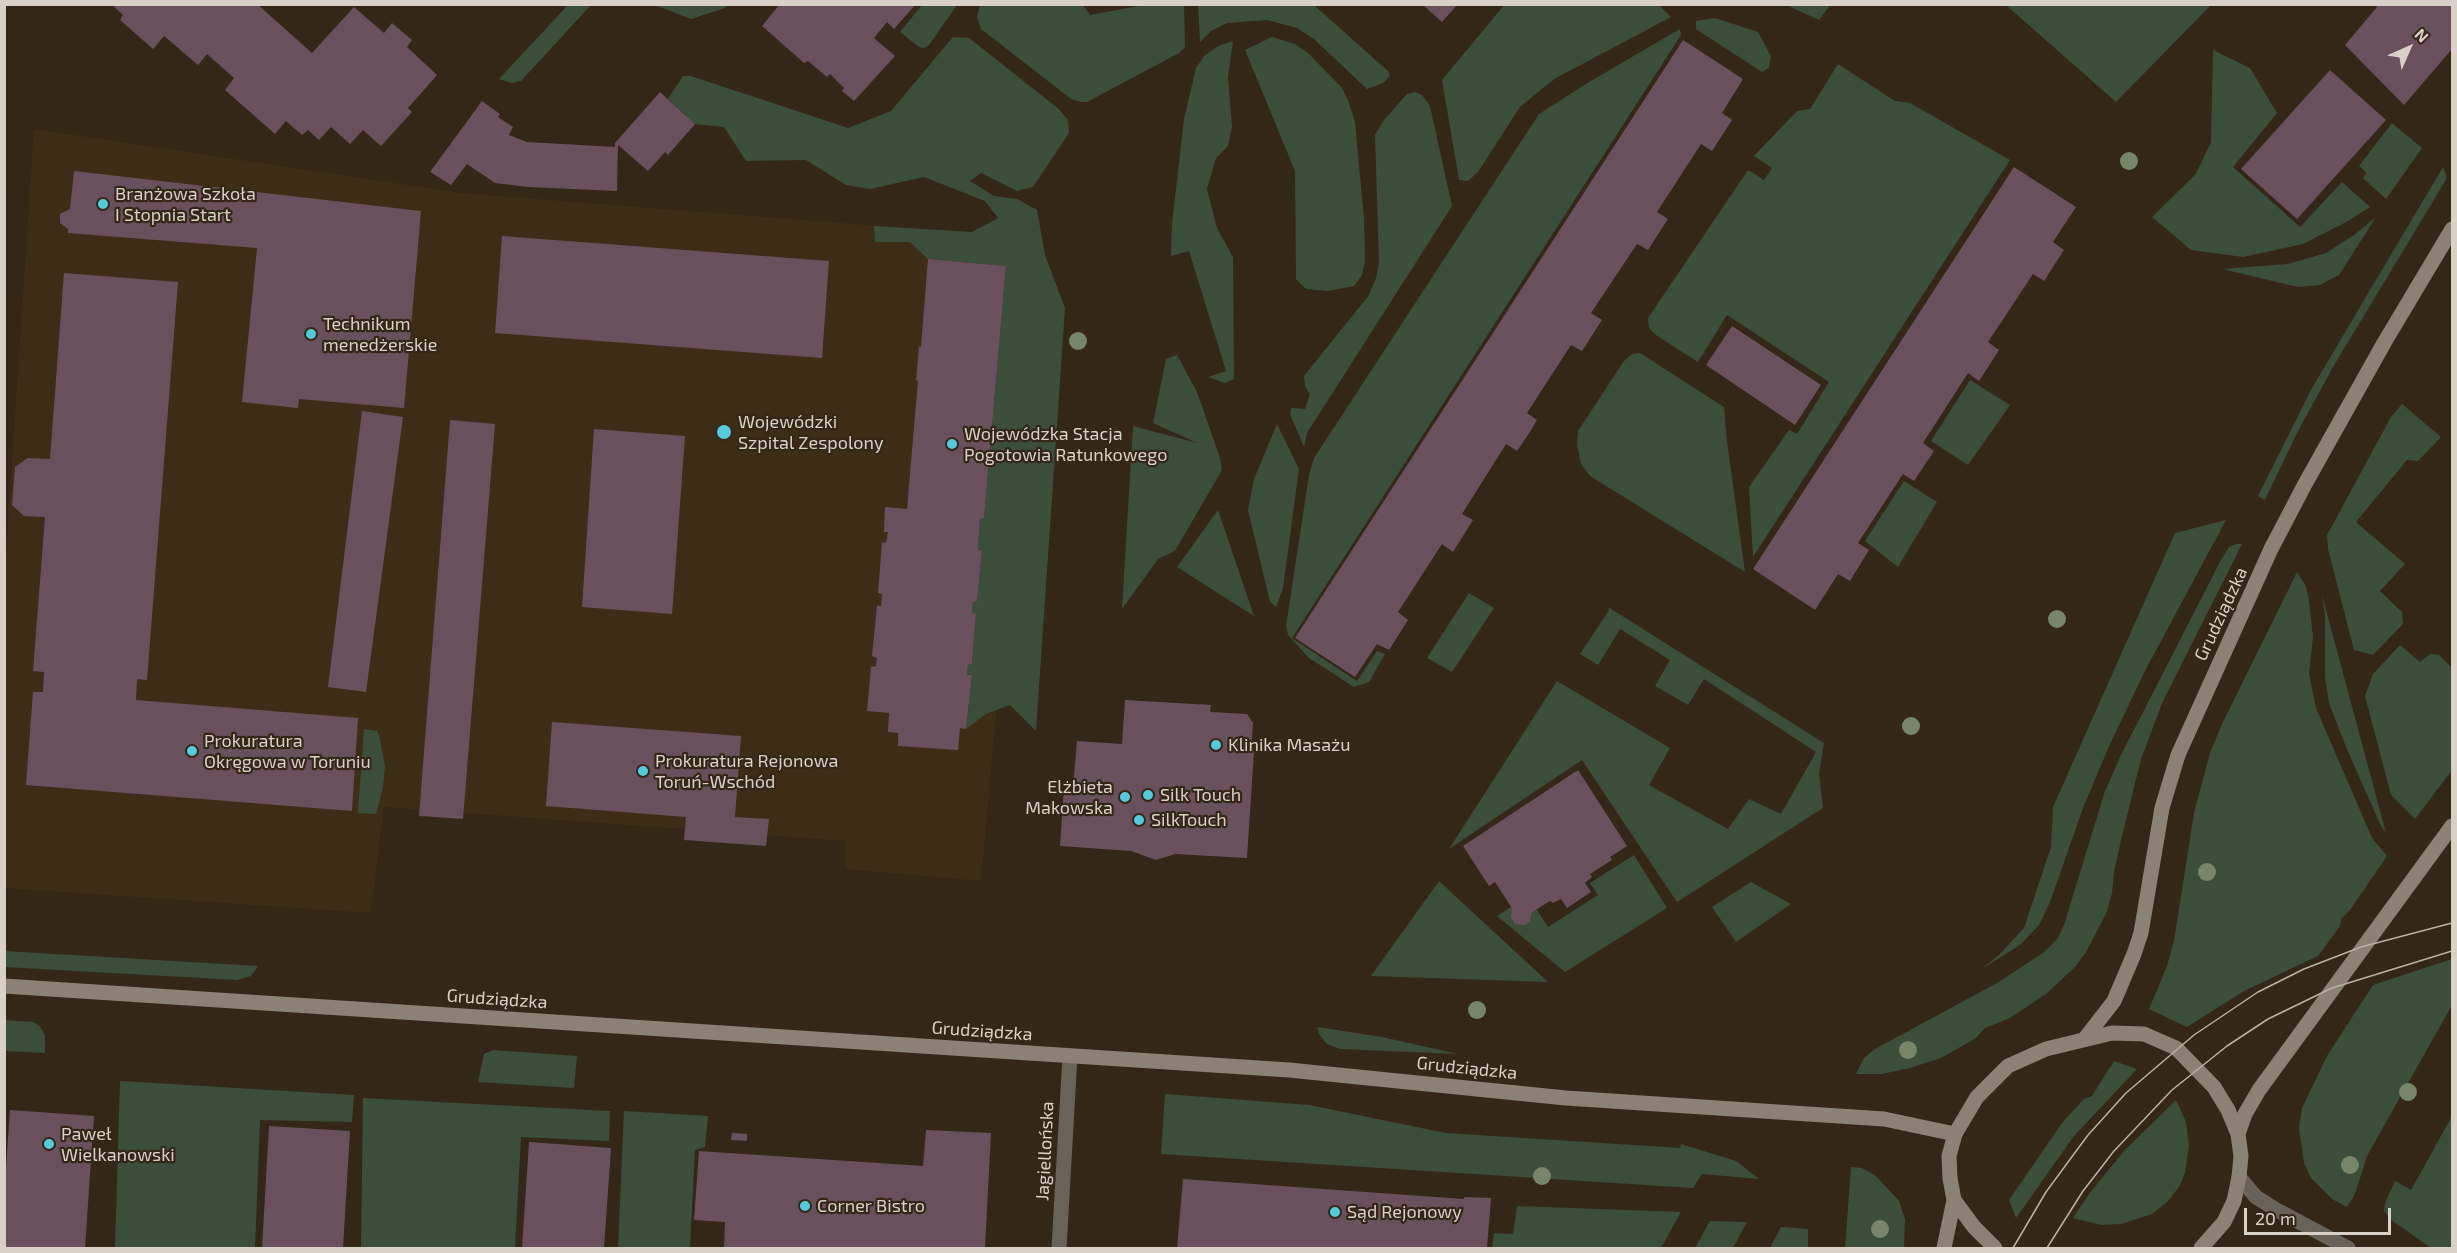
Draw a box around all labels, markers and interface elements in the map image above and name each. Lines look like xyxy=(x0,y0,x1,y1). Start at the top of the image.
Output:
north arrow xyxy=(2379,18,2439,78)
text: N xyxy=(2411,24,2433,46)
place label: Branżowa Szkoła I Stopnia Start xyxy=(115,183,256,226)
marker: Branżowa Szkoła I Stopnia Start xyxy=(96,197,110,211)
place label: Technikum menedżerskie xyxy=(323,313,437,356)
marker: Technikum menedżerskie xyxy=(304,327,318,341)
place label: Wojewódzki Szpital Zespolony xyxy=(738,411,883,454)
marker: Wojewódzki Szpital Zespolony xyxy=(715,423,733,441)
place label: Wojewódzka Stacja Pogotowia Ratunkowego xyxy=(964,423,1167,466)
marker: Wojewódzka Stacja Pogotowia Ratunkowego xyxy=(945,437,959,451)
street label: Grudziądzka xyxy=(2190,564,2252,664)
place label: Prokuratura Okręgowa w Toruniu xyxy=(204,730,371,772)
place label: Klinika Masażu xyxy=(1228,734,1351,756)
marker: Klinika Masażu xyxy=(1209,738,1223,752)
marker: Prokuratura Okręgowa w Toruniu xyxy=(185,744,199,758)
place label: Prokuratura Rejonowa Toruń-Wschód xyxy=(655,750,838,792)
marker: Prokuratura Rejonowa Toruń-Wschód xyxy=(636,764,650,778)
place label: Elżbieta Makowska xyxy=(1025,776,1113,818)
place label: Silk Touch xyxy=(1160,784,1241,806)
marker: Silk Touch xyxy=(1141,788,1155,802)
marker: Elżbieta Makowska xyxy=(1118,790,1132,804)
place label: SilkTouch xyxy=(1151,809,1227,831)
marker: SilkTouch xyxy=(1132,813,1146,827)
street label: Grudziądzka xyxy=(446,985,548,1013)
street label: Grudziądzka xyxy=(931,1017,1033,1045)
street label: Grudziądzka xyxy=(1416,1052,1518,1084)
street label: Jagiellońska xyxy=(1032,1101,1058,1201)
place label: Paweł Wielkanowski xyxy=(61,1123,175,1166)
marker: Paweł Wielkanowski xyxy=(42,1137,56,1151)
place label: Corner Bistro xyxy=(817,1195,925,1217)
scale bar xyxy=(2247,1196,2394,1234)
marker: Corner Bistro xyxy=(798,1199,812,1213)
place label: Sąd Rejonowy xyxy=(1347,1201,1462,1223)
marker: Sąd Rejonowy xyxy=(1328,1205,1342,1219)
text: 20 m xyxy=(2255,1207,2296,1229)

